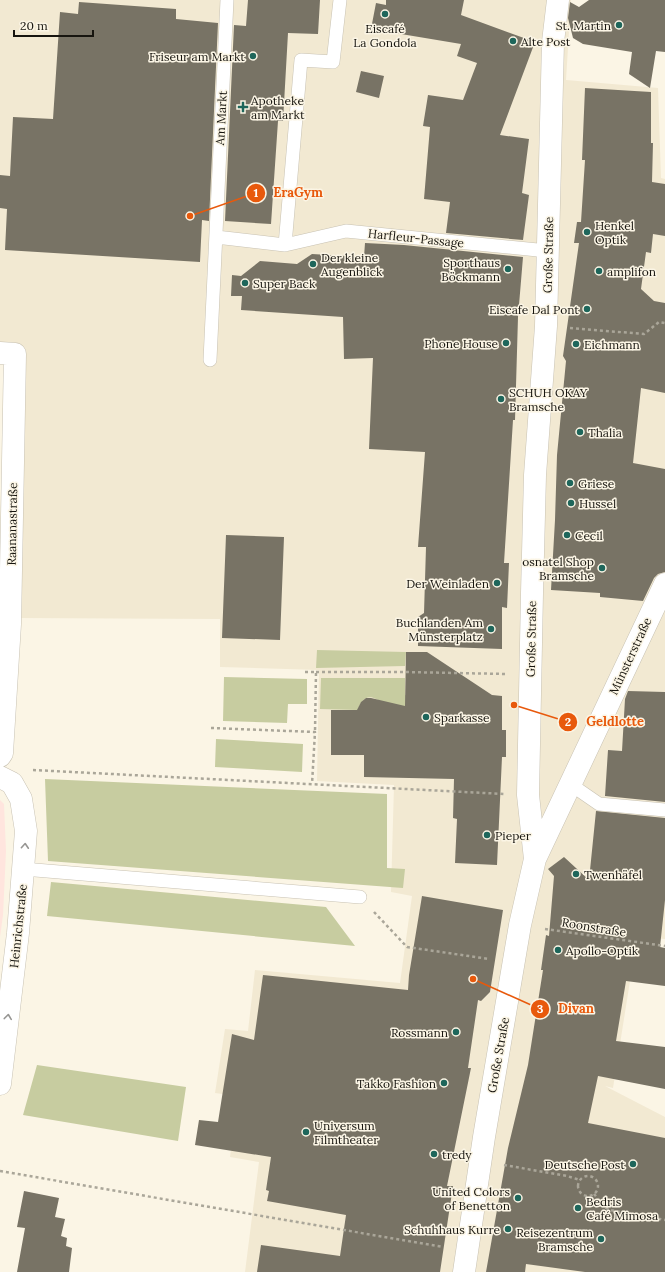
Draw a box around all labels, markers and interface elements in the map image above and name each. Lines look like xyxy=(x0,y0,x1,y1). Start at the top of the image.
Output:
marker: Eiscafé La Gondola xyxy=(380,9,390,19)
scale bar xyxy=(14,12,93,38)
text: 20 m xyxy=(20,18,48,33)
place label: St. Martin xyxy=(556,18,611,33)
marker: St. Martin xyxy=(614,20,624,30)
place label: Eiscafé La Gondola xyxy=(353,21,417,50)
place label: Alte Post xyxy=(520,34,571,49)
marker: Alte Post xyxy=(508,36,518,46)
place label: Friseur am Markt xyxy=(149,49,245,64)
marker: Friseur am Markt xyxy=(248,51,258,61)
street label: Am Markt xyxy=(212,90,230,147)
place label: Apotheke am Markt xyxy=(250,93,305,122)
marker: Apotheke am Markt xyxy=(238,102,248,112)
callout: EraGym xyxy=(246,180,331,205)
text: EraGym xyxy=(273,184,323,201)
text: 1 xyxy=(254,185,259,200)
street label: Große Straße xyxy=(540,216,556,293)
place label: Henkel Optik xyxy=(595,218,634,247)
street label: Harfleur-Passage xyxy=(367,225,465,251)
marker: Henkel Optik xyxy=(582,227,592,237)
place label: Der kleine Augenblick xyxy=(320,250,383,279)
place label: Sporthaus Böckmann xyxy=(441,255,500,284)
marker: Der kleine Augenblick xyxy=(308,259,318,269)
marker: Sporthaus Böckmann xyxy=(503,264,513,274)
place label: amplifon xyxy=(607,264,656,279)
marker: amplifon xyxy=(594,266,604,276)
place label: Super Back xyxy=(253,276,316,291)
marker: Super Back xyxy=(240,278,250,288)
place label: Eiscafe Dal Pont xyxy=(489,302,579,317)
marker: Eiscafe Dal Pont xyxy=(582,304,592,314)
place label: Phone House xyxy=(424,336,498,351)
place label: Eichmann xyxy=(584,337,640,352)
marker: Phone House xyxy=(501,338,511,348)
marker: Eichmann xyxy=(571,339,581,349)
place label: SCHUH OKAY Bramsche xyxy=(509,385,588,414)
marker: SCHUH OKAY Bramsche xyxy=(496,394,506,404)
place label: Thalia xyxy=(588,425,622,440)
marker: Thalia xyxy=(575,427,585,437)
place label: Griese xyxy=(578,476,615,491)
marker: Griese xyxy=(565,478,575,488)
street label: Raananastraße xyxy=(4,482,20,566)
place label: Hussel xyxy=(579,496,616,511)
marker: Hussel xyxy=(566,498,576,508)
place label: Cecil xyxy=(575,528,603,543)
marker: Cecil xyxy=(562,530,572,540)
place label: osnatel Shop Bramsche xyxy=(522,554,594,583)
marker: osnatel Shop Bramsche xyxy=(597,563,607,573)
place label: Der Weinladen xyxy=(406,576,489,591)
marker: Der Weinladen xyxy=(492,578,502,588)
street label: Große Straße xyxy=(523,600,539,677)
place label: Buchlanden Am Münsterplatz xyxy=(396,615,483,644)
street label: Münsterstraße xyxy=(606,615,655,697)
marker: Buchlanden Am Münsterplatz xyxy=(486,624,496,634)
callout: Geldlotte xyxy=(558,709,652,734)
place label: Sparkasse xyxy=(434,710,490,725)
marker: Sparkasse xyxy=(421,712,431,722)
text: Geldlotte xyxy=(586,713,644,730)
text: 2 xyxy=(565,714,571,729)
place label: Pieper xyxy=(495,828,532,843)
marker: Pieper xyxy=(482,830,492,840)
one-way arrow xyxy=(20,843,29,849)
place label: Twenhäfel xyxy=(584,867,642,882)
marker: Twenhäfel xyxy=(571,869,581,879)
street label: Heinrichstraße xyxy=(6,883,30,969)
street label: Roonstraße xyxy=(561,915,628,940)
place label: Apollo-Optik xyxy=(565,943,639,958)
marker: Apollo-Optik xyxy=(553,945,563,955)
callout: Divan xyxy=(530,996,602,1021)
text: Divan xyxy=(558,1000,595,1017)
text: 3 xyxy=(537,1001,544,1016)
one-way arrow xyxy=(3,1014,12,1020)
street label: Große Straße xyxy=(484,1016,512,1094)
place label: Rossmann xyxy=(391,1025,448,1040)
marker: Rossmann xyxy=(451,1027,461,1037)
place label: Takko Fashion xyxy=(357,1076,436,1091)
marker: Takko Fashion xyxy=(439,1078,449,1088)
place label: Universum Filmtheater xyxy=(314,1118,379,1147)
marker: Universum Filmtheater xyxy=(301,1127,311,1137)
place label: tredy xyxy=(442,1147,472,1162)
marker: tredy xyxy=(429,1149,439,1159)
place label: Deutsche Post xyxy=(545,1157,625,1172)
marker: Deutsche Post xyxy=(628,1159,638,1169)
place label: United Colors of Benetton xyxy=(432,1184,510,1213)
marker: United Colors of Benetton xyxy=(513,1193,523,1203)
place label: Bedris Café Mimosa xyxy=(586,1194,658,1223)
marker: Bedris Café Mimosa xyxy=(573,1203,583,1213)
place label: Schuhhaus Kurre xyxy=(404,1222,500,1237)
marker: Schuhhaus Kurre xyxy=(503,1224,513,1234)
place label: Reisezentrum Bramsche xyxy=(516,1225,593,1254)
marker: Reisezentrum Bramsche xyxy=(596,1234,606,1244)

